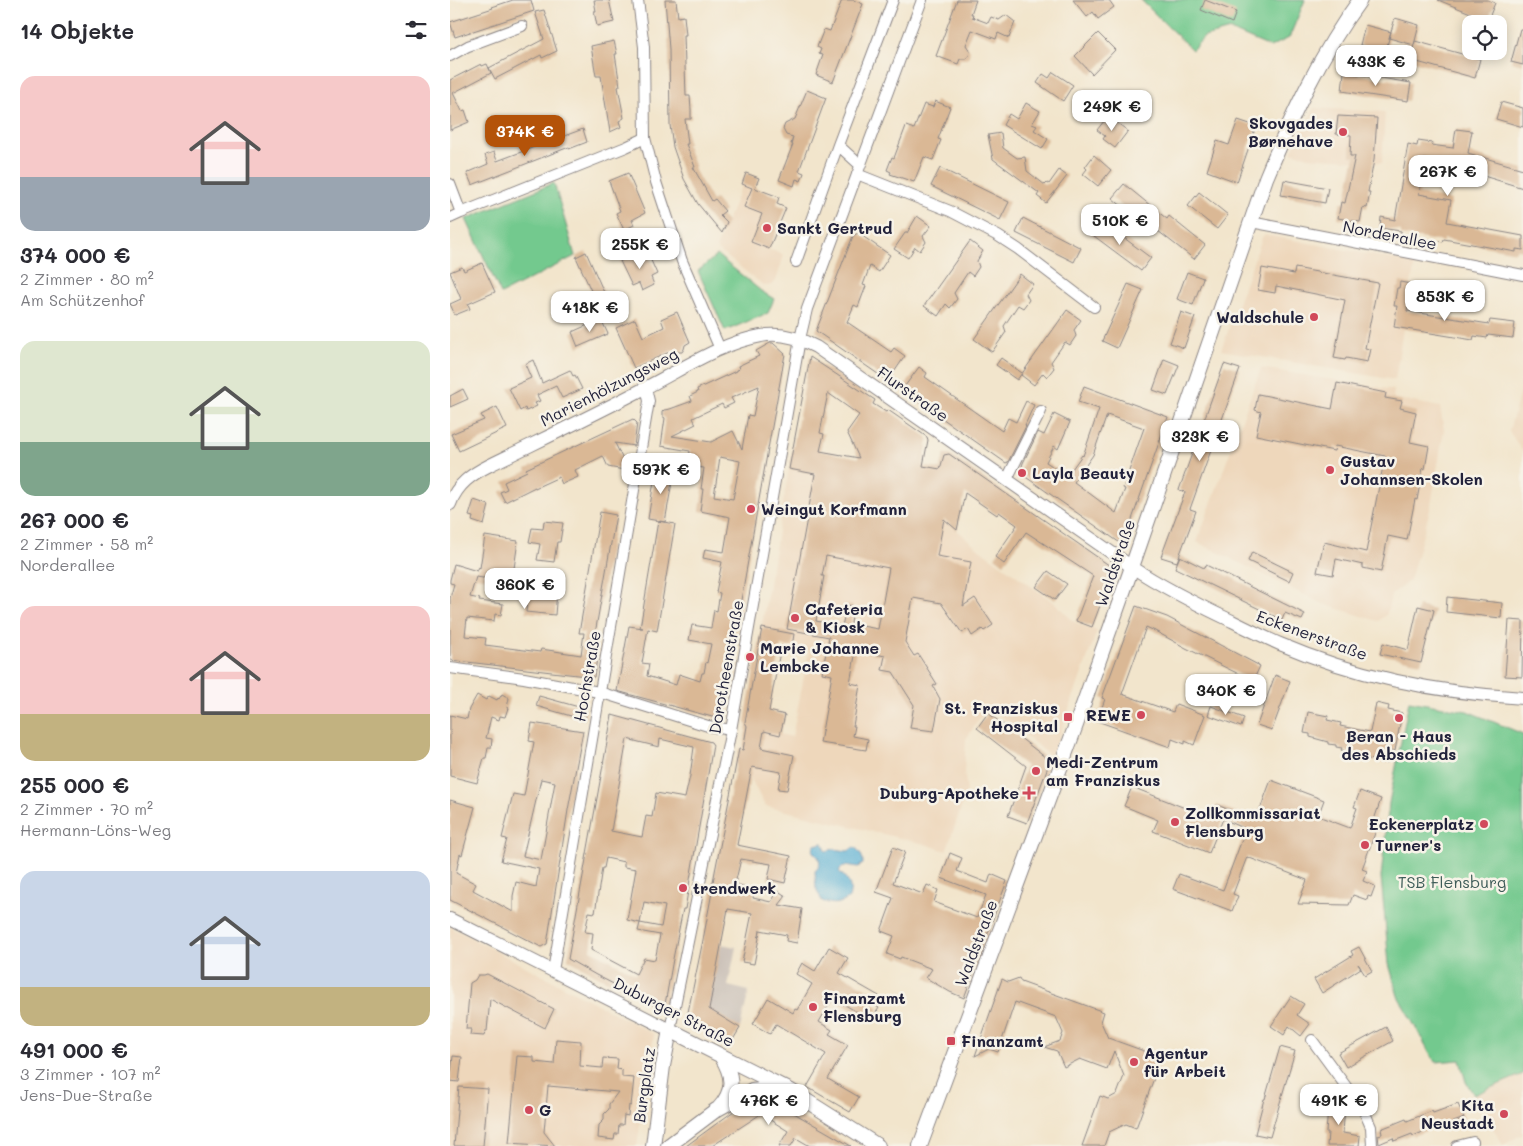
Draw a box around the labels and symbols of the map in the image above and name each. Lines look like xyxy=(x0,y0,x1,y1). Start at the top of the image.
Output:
pin: 433K € xyxy=(1335,44,1417,87)
pin: 249K € xyxy=(1071,90,1153,132)
place label: Skovgades Børnehave xyxy=(1248,112,1333,151)
pin: 374K € xyxy=(484,114,566,157)
marker: Skovgades Børnehave xyxy=(1337,126,1349,138)
pin: 267K € xyxy=(1407,154,1489,197)
pin: 510K € xyxy=(1079,204,1161,246)
street label: Norderallee xyxy=(1341,215,1439,254)
place label: Sankt Gertrud xyxy=(777,217,892,238)
marker: Sankt Gertrud xyxy=(761,222,773,234)
pin: 255K € xyxy=(599,228,681,270)
pin: 853K € xyxy=(1404,280,1486,322)
pin: 418K € xyxy=(549,290,631,333)
place label: Waldschule xyxy=(1216,306,1304,327)
marker: Waldschule xyxy=(1308,311,1320,323)
street label: Marienhölzungsweg xyxy=(536,343,681,430)
street label: Flurstraße xyxy=(873,361,953,426)
pin: 323K € xyxy=(1159,420,1241,462)
place label: Gustav Johannsen-Skolen xyxy=(1340,450,1483,489)
pin: 597K € xyxy=(620,452,702,495)
place label: Layla Beauty xyxy=(1032,462,1135,483)
marker: Gustav Johannsen-Skolen xyxy=(1324,464,1336,476)
marker: Layla Beauty xyxy=(1016,467,1028,479)
place label: Weingut Korfmann xyxy=(761,498,907,519)
marker: Weingut Korfmann xyxy=(745,503,757,515)
street label: Waldstraße xyxy=(1090,516,1139,609)
pin: 360K € xyxy=(484,568,566,610)
street label: Dorotheenstraße xyxy=(703,598,748,736)
place label: Cafeteria & Kiosk xyxy=(805,598,883,637)
street label: Eckenerstraße xyxy=(1254,605,1371,664)
marker: Cafeteria & Kiosk xyxy=(789,612,801,624)
street label: Hochstraße xyxy=(568,629,605,723)
place label: Marie Johanne Lembcke xyxy=(760,637,879,676)
marker: Marie Johanne Lembcke xyxy=(744,651,756,663)
pin: 340K € xyxy=(1185,674,1267,716)
place label: St. Franziskus Hospital xyxy=(944,697,1058,736)
place label: REWE xyxy=(1086,704,1131,725)
marker: REWE xyxy=(1135,709,1147,721)
marker: St. Franziskus Hospital xyxy=(1062,711,1074,723)
marker: Beran - Haus des Abschieds xyxy=(1393,712,1405,724)
place label: Beran - Haus des Abschieds xyxy=(1342,725,1456,764)
place label: Medi-Zentrum am Franziskus xyxy=(1046,751,1160,790)
marker: Medi-Zentrum am Franziskus xyxy=(1030,765,1042,777)
place label: Duburg-Apotheke xyxy=(879,782,1019,803)
marker: Duburg-Apotheke xyxy=(1023,787,1035,799)
place label: Zollkommissariat Flensburg xyxy=(1185,802,1321,841)
place label: Eckenerplatz xyxy=(1369,813,1474,834)
marker: Zollkommissariat Flensburg xyxy=(1169,816,1181,828)
marker: Eckenerplatz xyxy=(1478,818,1490,830)
place label: Turner's xyxy=(1375,834,1441,855)
marker: Turner's xyxy=(1359,839,1371,851)
park label: TSB Flensburg xyxy=(1398,871,1506,892)
place label: trendwerk xyxy=(693,877,776,898)
marker: trendwerk xyxy=(677,882,689,894)
street label: Waldstraße xyxy=(949,897,1002,989)
street label: Duburger Straße xyxy=(610,972,738,1051)
place label: Finanzamt Flensburg xyxy=(823,987,906,1026)
marker: Finanzamt Flensburg xyxy=(807,1001,819,1013)
place label: Finanzamt xyxy=(961,1030,1044,1051)
marker: Finanzamt xyxy=(945,1035,957,1047)
place label: Agentur für Arbeit xyxy=(1144,1042,1226,1081)
street label: Burgplatz xyxy=(628,1046,659,1124)
marker: Agentur für Arbeit xyxy=(1128,1056,1140,1068)
pin: 476K € xyxy=(728,1084,810,1126)
pin: 491K € xyxy=(1298,1084,1380,1126)
place label: Kita Neustadt xyxy=(1421,1094,1494,1133)
place label: G xyxy=(539,1099,551,1120)
marker: G xyxy=(523,1104,535,1116)
marker: Kita Neustadt xyxy=(1498,1108,1510,1120)

